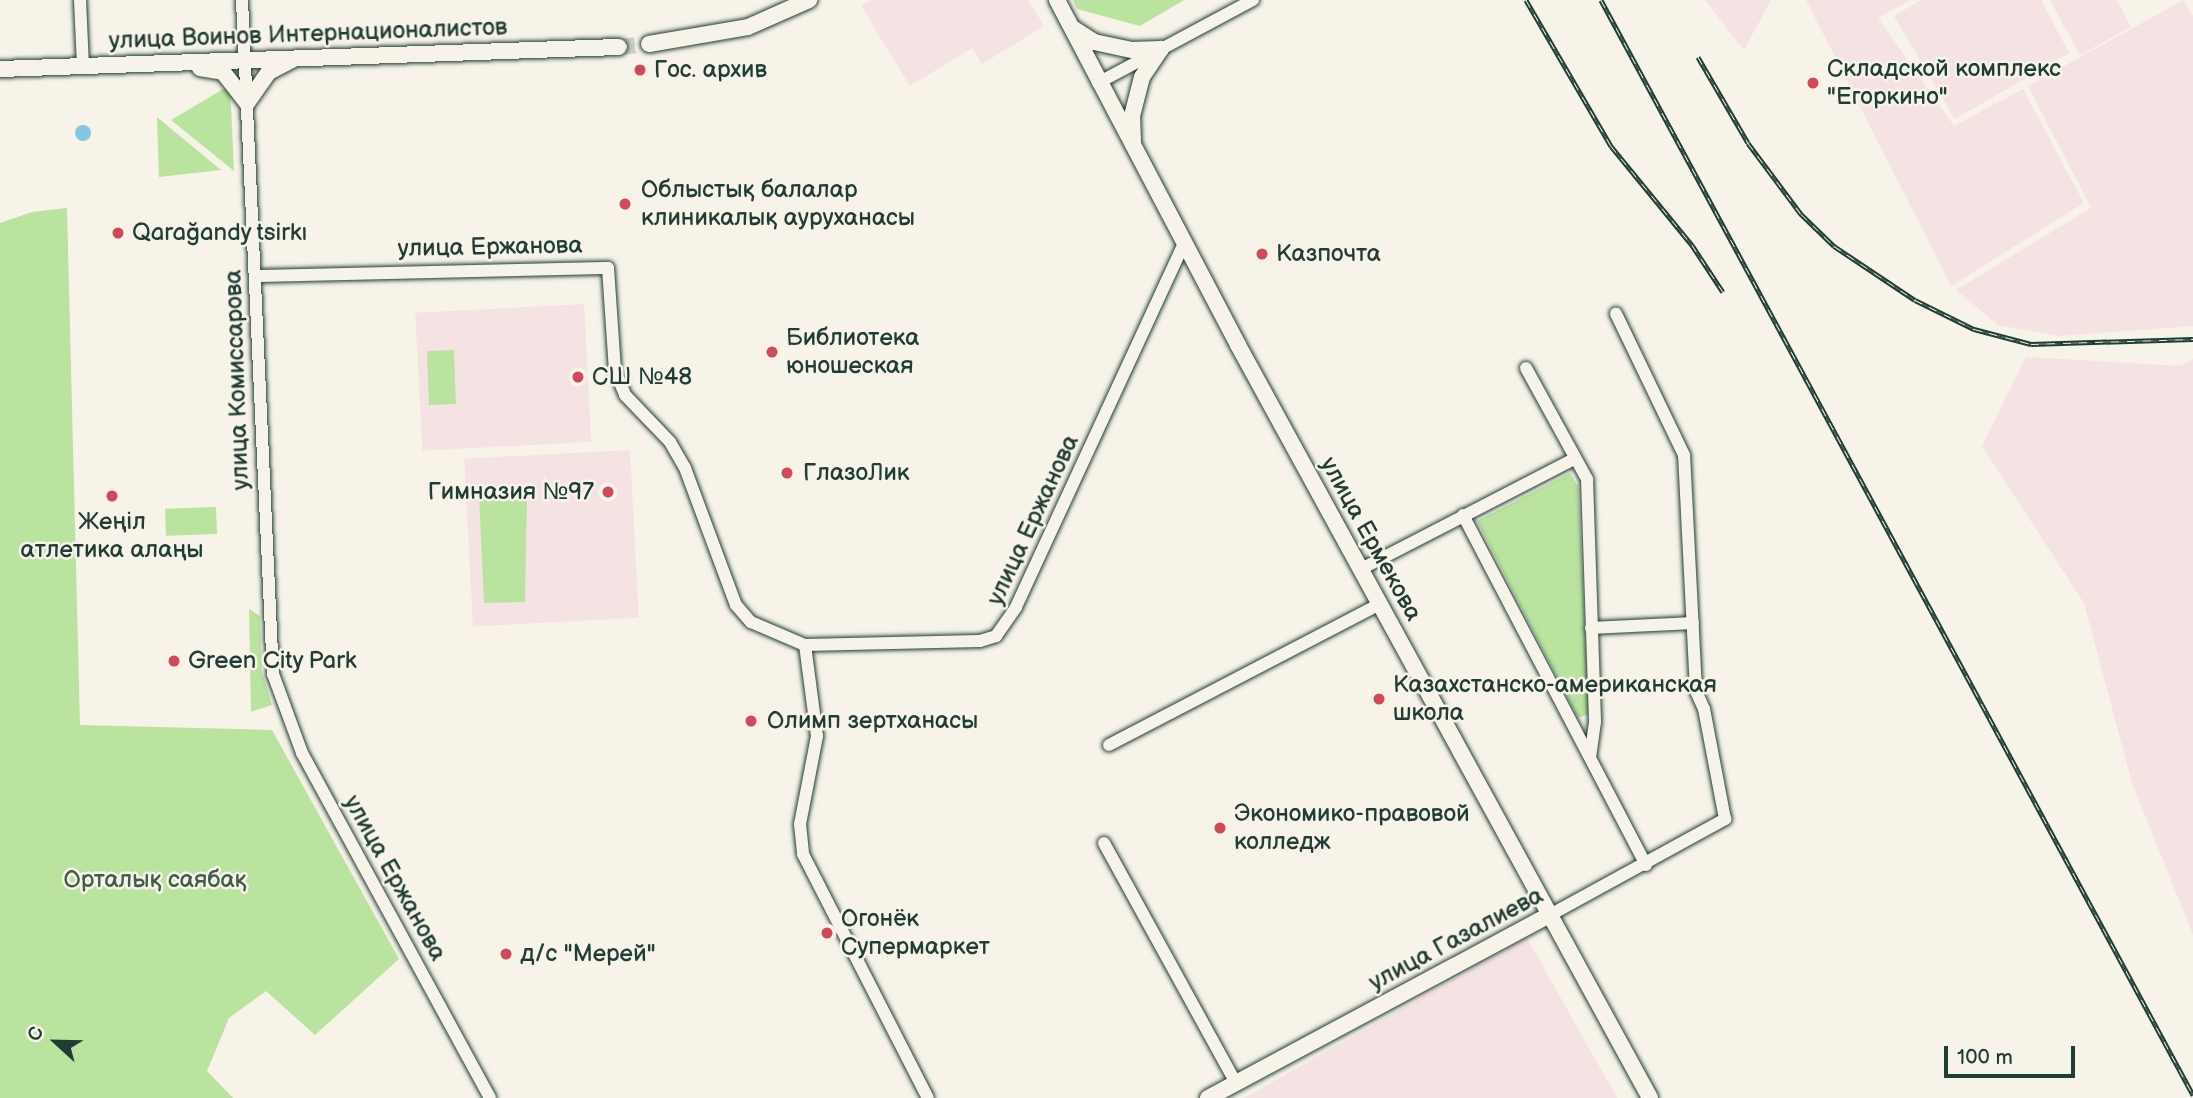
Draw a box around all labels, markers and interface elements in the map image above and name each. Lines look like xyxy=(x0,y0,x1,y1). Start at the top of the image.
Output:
street label: улица Воинов Интернационалистов xyxy=(108,13,508,55)
place label: Складской комплекс "Егоркино" xyxy=(1827,55,2061,111)
place label: Гос. архив xyxy=(654,56,767,84)
marker: Гос. архив xyxy=(632,62,648,78)
marker: Складской комплекс "Егоркино" xyxy=(1805,75,1821,91)
place label: Облыстық балалар клиникалық ауруханасы xyxy=(641,176,915,232)
marker: Облыстық балалар клиникалық ауруханасы xyxy=(615,194,635,214)
place label: Qarağandy tsirkı xyxy=(132,219,309,247)
marker: Qarağandy tsirkı xyxy=(110,225,126,241)
street label: улица Ержанова xyxy=(397,231,583,263)
place label: Казпочта xyxy=(1276,240,1381,268)
marker: Казпочта xyxy=(1254,246,1270,262)
street label: улица Комиссарова xyxy=(219,269,255,491)
place label: Библиотека юношеская xyxy=(786,324,919,380)
marker: Библиотека юношеская xyxy=(764,344,780,360)
place label: СШ №48 xyxy=(592,363,692,391)
marker: СШ №48 xyxy=(570,369,586,385)
street label: улица Ержанова xyxy=(981,430,1085,610)
street label: улица Ермекова xyxy=(1314,452,1428,626)
place label: ГлазоЛик xyxy=(803,459,910,487)
marker: ГлазоЛик xyxy=(777,463,797,483)
place label: Гимназия №97 xyxy=(428,478,594,506)
marker: Гимназия №97 xyxy=(600,484,616,500)
marker: Жеңіл атлетика алаңы xyxy=(104,488,120,504)
place label: Жеңіл атлетика алаңы xyxy=(20,508,204,564)
place label: Green City Park xyxy=(188,647,358,675)
marker: Green City Park xyxy=(166,653,182,669)
place label: Казахстанско-американская школа xyxy=(1393,671,1717,727)
marker: Казахстанско-американская школа xyxy=(1371,691,1387,707)
place label: Олимп зертханасы xyxy=(767,707,978,735)
marker: Олимп зертханасы xyxy=(741,711,761,731)
street label: улица Ержанова xyxy=(338,790,452,966)
place label: Экономико-правовой колледж xyxy=(1234,800,1470,856)
marker: Экономико-правовой колледж xyxy=(1212,820,1228,836)
park label: Орталық саябақ xyxy=(63,866,247,894)
street label: улица Газалиева xyxy=(1364,881,1548,997)
place label: Огонёк Супермаркет xyxy=(841,905,990,961)
marker: Огонёк Супермаркет xyxy=(819,925,835,941)
place label: д/с "Мерей" xyxy=(520,940,656,968)
marker: д/с "Мерей" xyxy=(498,946,514,962)
north arrow xyxy=(21,1007,91,1077)
text: С xyxy=(23,1024,49,1044)
scale bar xyxy=(1948,1032,2079,1076)
text: 100 m xyxy=(1957,1045,2013,1070)

